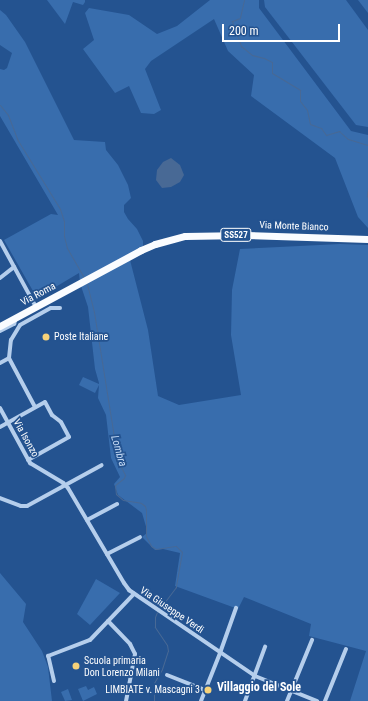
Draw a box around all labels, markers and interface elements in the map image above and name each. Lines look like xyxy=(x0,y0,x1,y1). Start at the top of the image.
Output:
scale bar xyxy=(224,16,342,42)
text: 200 m xyxy=(229,24,259,38)
street label: Via Monte Bianco xyxy=(259,219,329,233)
road number: SS527 xyxy=(220,228,252,242)
street label: Via Roma xyxy=(19,280,57,308)
place label: Poste Italiane xyxy=(54,331,108,343)
marker: Poste Italiane xyxy=(41,332,51,342)
street label: Via Isonzo xyxy=(11,417,41,459)
water label: Lombra xyxy=(107,434,129,468)
street label: Via Giuseppe Verdi xyxy=(138,584,206,636)
place label: Scuola primaria Don Lorenzo Milani xyxy=(84,654,160,678)
marker: Scuola primaria Don Lorenzo Milani xyxy=(71,661,81,671)
district label: Villaggio del Sole xyxy=(217,681,301,695)
place label: LIMBIATE v. Mascagni 3 xyxy=(105,684,200,696)
marker: LIMBIATE v. Mascagni 3 xyxy=(203,685,213,695)

